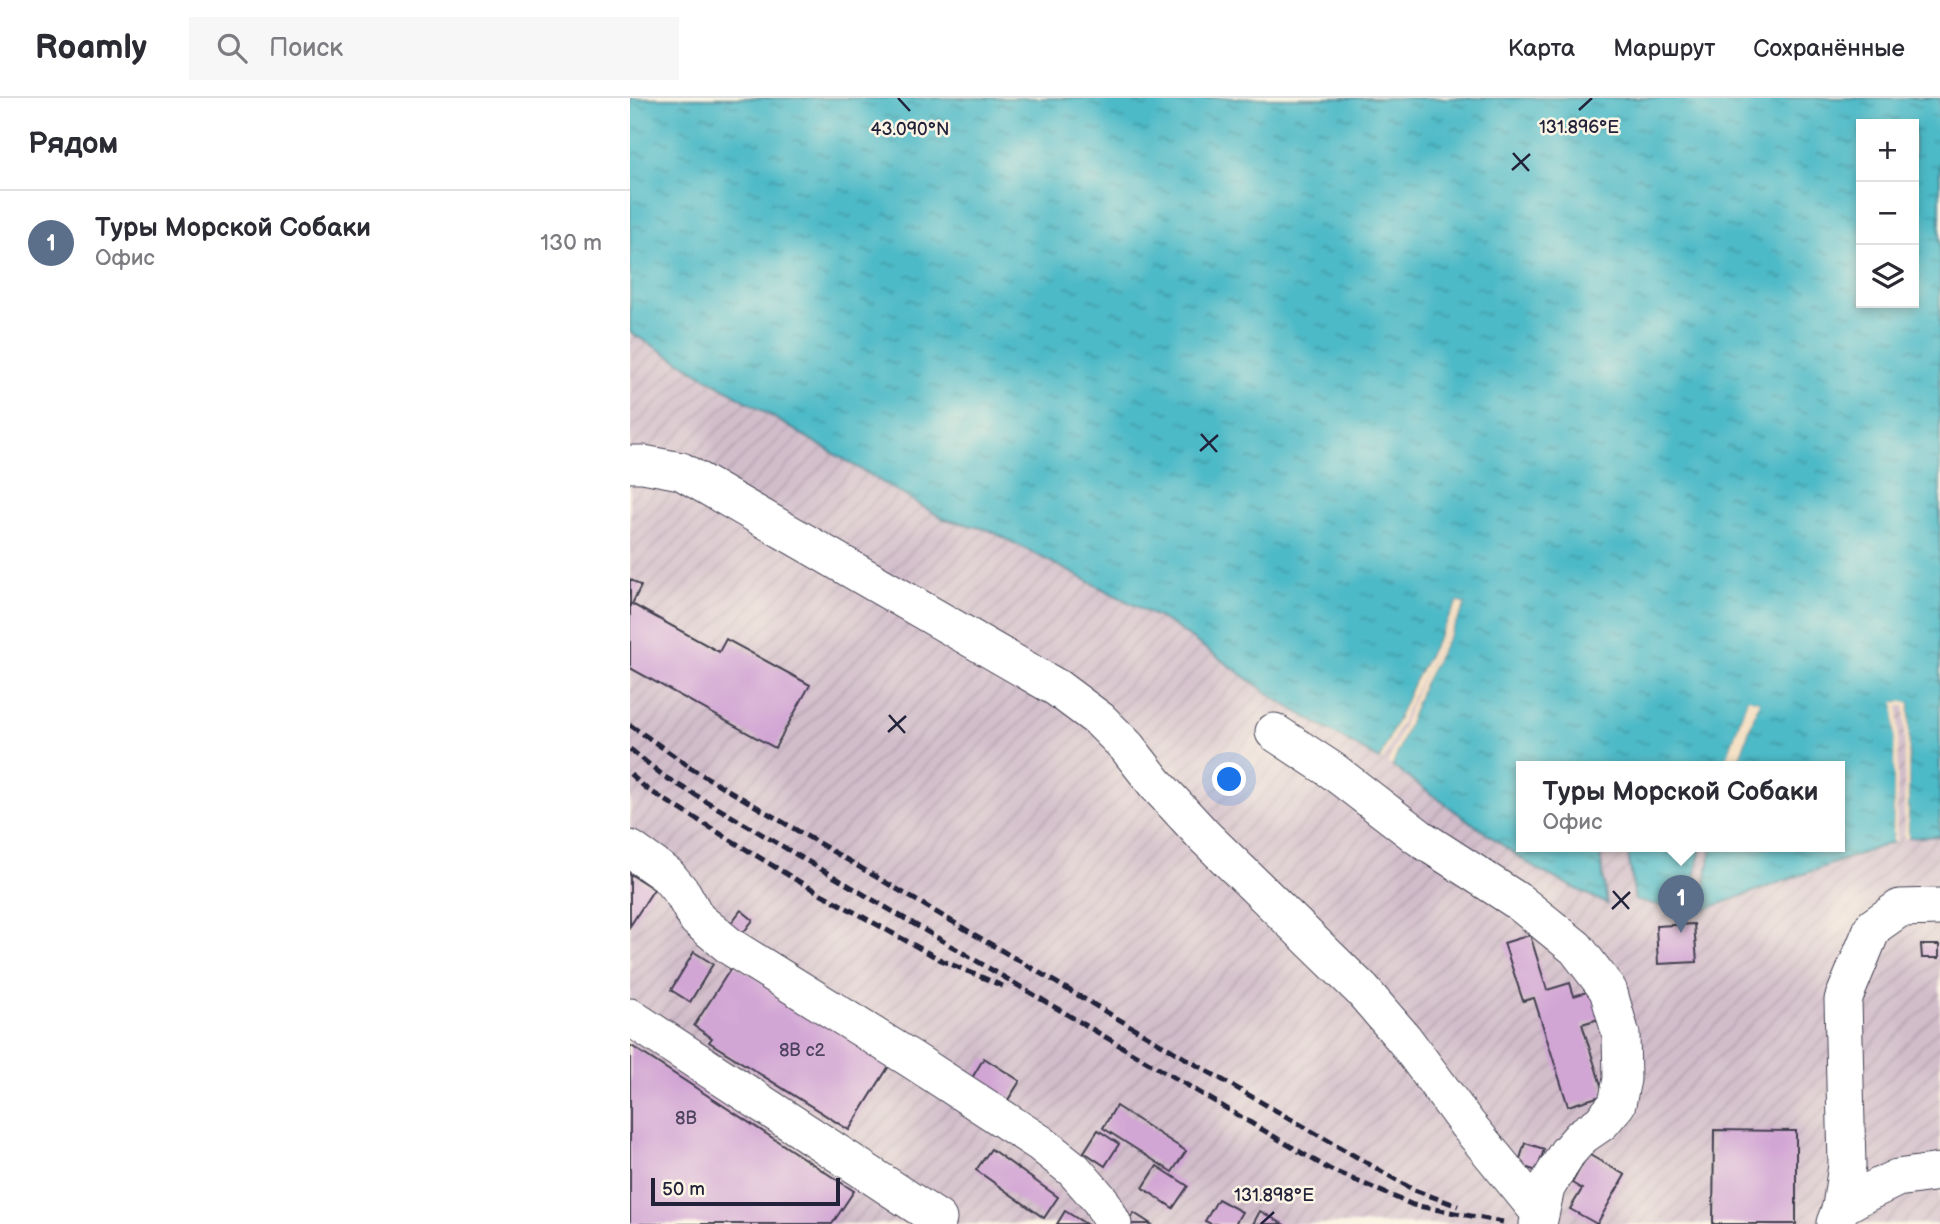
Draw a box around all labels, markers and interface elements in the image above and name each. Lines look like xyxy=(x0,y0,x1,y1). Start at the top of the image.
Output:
search box xyxy=(189,17,679,80)
text: Roamly xyxy=(35,28,147,68)
icon: search xyxy=(213,29,251,67)
text: Поиск xyxy=(269,33,343,64)
text: Карта xyxy=(1508,34,1575,63)
text: Маршрут xyxy=(1613,34,1715,63)
text: Сохранённые xyxy=(1753,34,1905,63)
text: 131.896°E xyxy=(1539,117,1619,138)
text: 43.090°N xyxy=(871,119,949,140)
map controls xyxy=(1856,119,1919,308)
button: + xyxy=(1856,119,1919,182)
text: Рядом xyxy=(28,126,118,162)
button: − xyxy=(1856,182,1919,245)
text: Туры Морской Собаки xyxy=(95,213,371,244)
text: 1 xyxy=(46,229,56,257)
text: 130 m xyxy=(540,229,602,257)
text: Офис xyxy=(95,244,155,272)
button: layers xyxy=(1856,245,1919,308)
popup xyxy=(1516,761,1845,852)
your location xyxy=(1212,762,1246,796)
text: Туры Морской Собаки xyxy=(1543,777,1818,808)
text: Офис xyxy=(1543,808,1602,836)
pin: 1 xyxy=(1658,875,1704,933)
house number: 8В с2 xyxy=(779,1040,825,1061)
house number: 8В xyxy=(675,1108,697,1129)
scale bar xyxy=(651,1175,840,1207)
text: 50 m xyxy=(662,1178,705,1201)
text: 131.898°E xyxy=(1234,1185,1314,1206)

